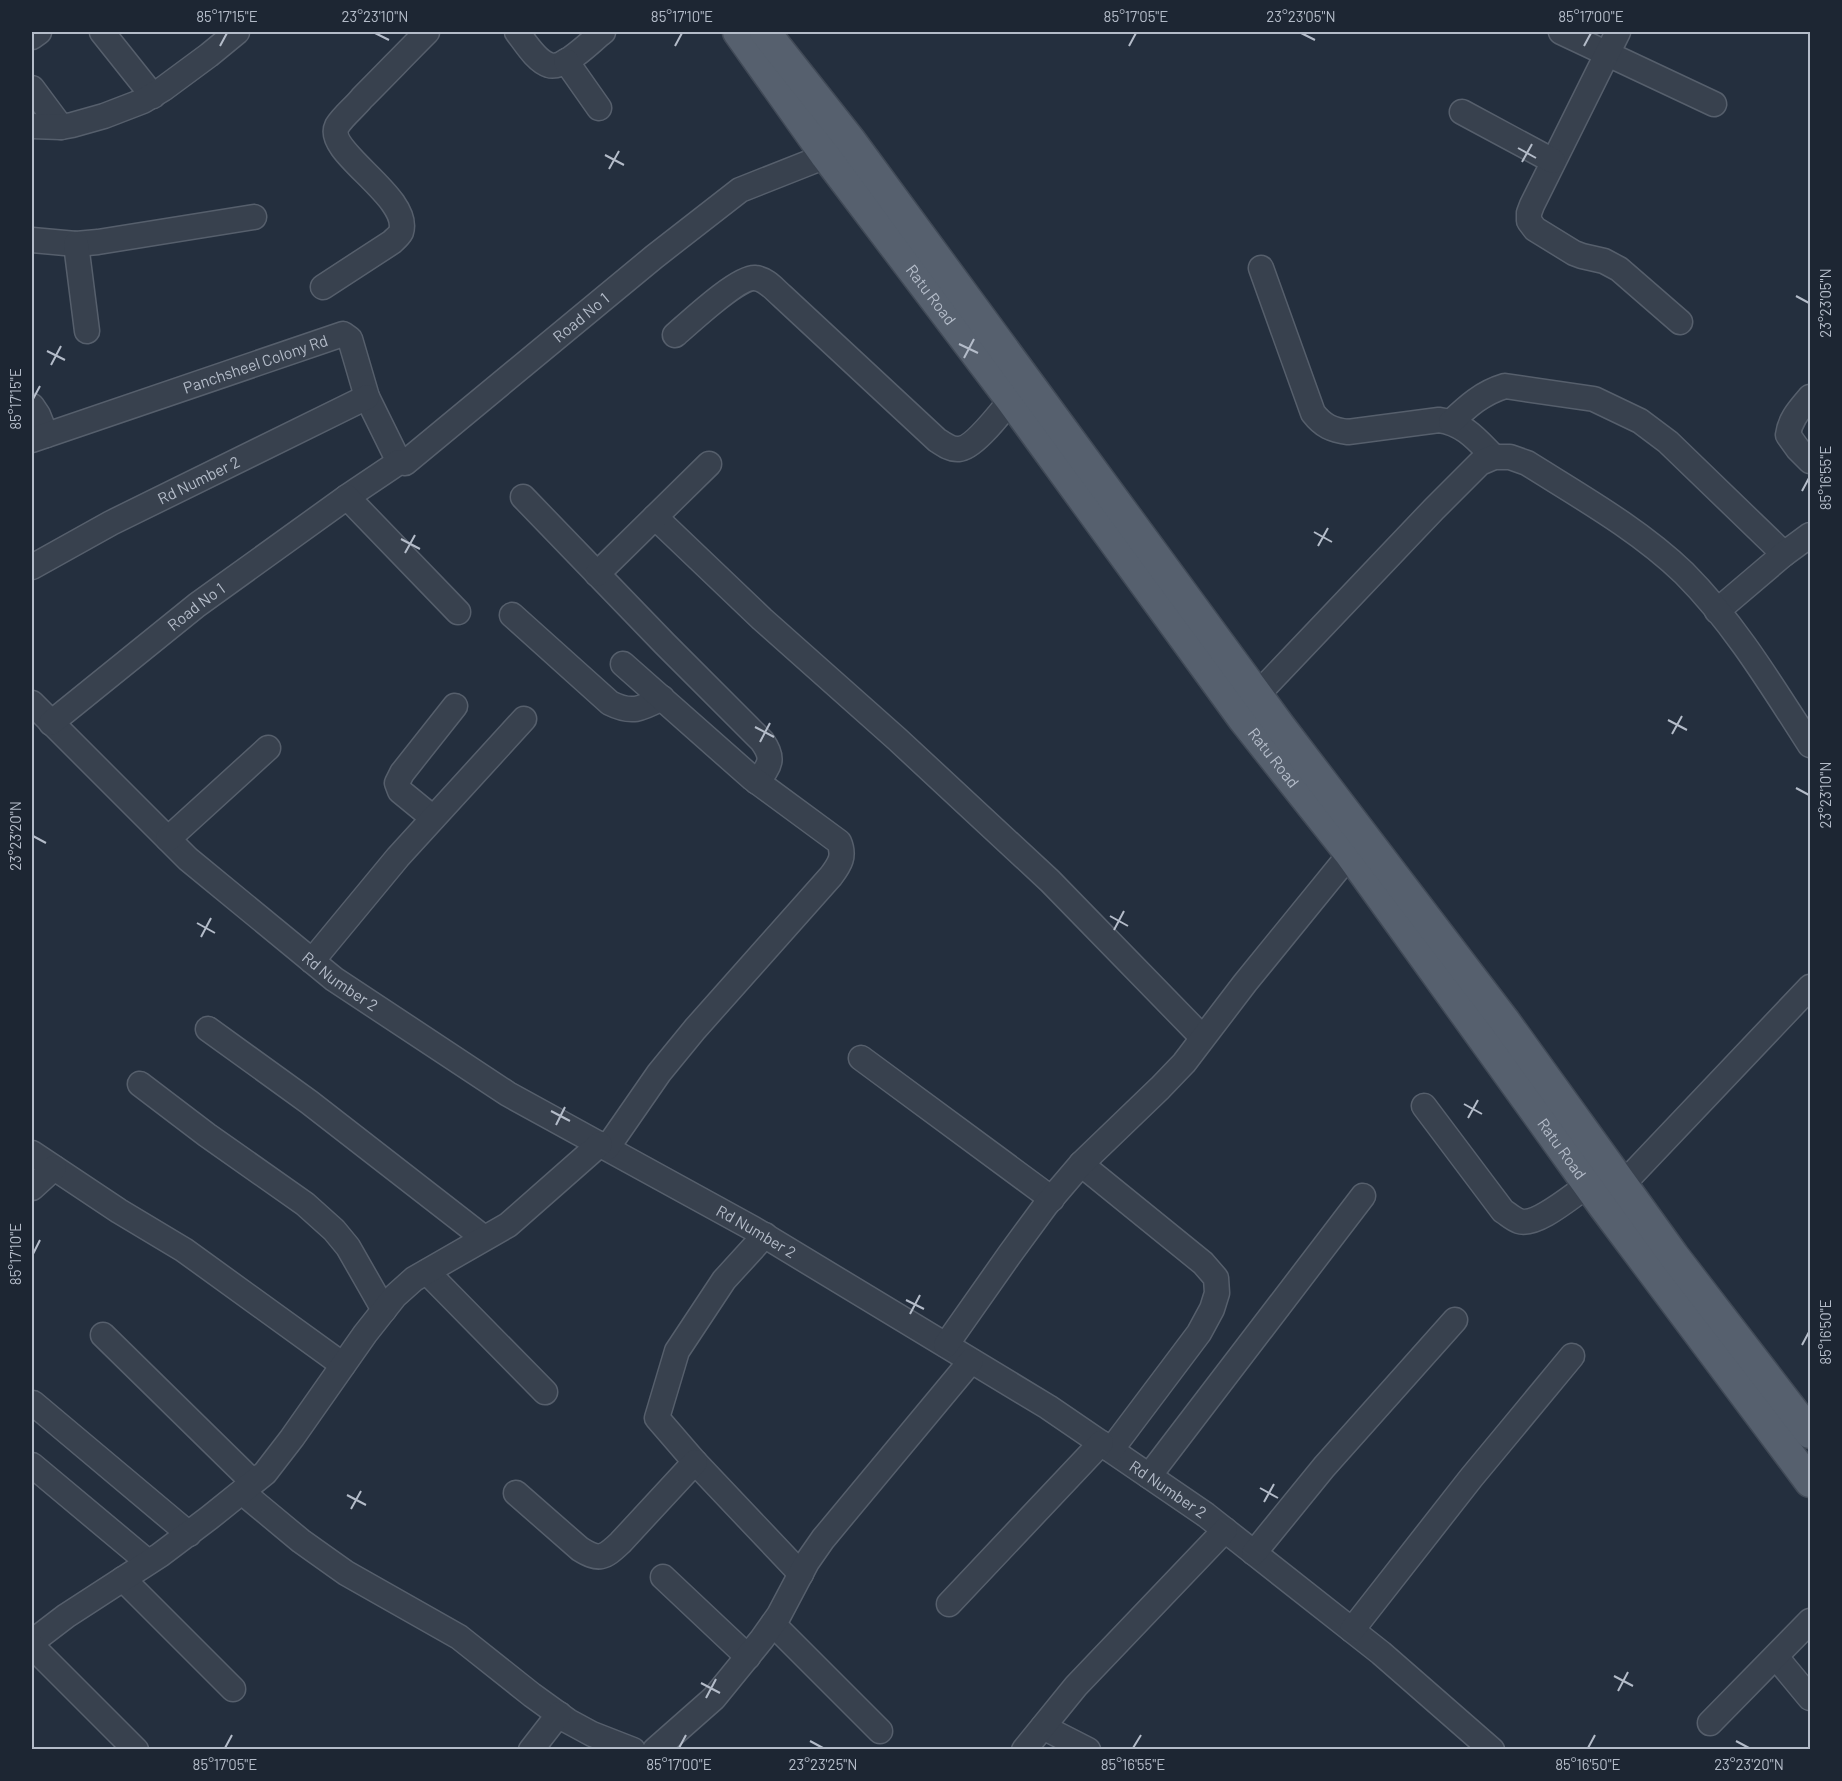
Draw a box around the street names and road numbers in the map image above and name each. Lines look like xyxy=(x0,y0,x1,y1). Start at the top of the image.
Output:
street label: Ratu Road xyxy=(902,260,960,328)
street label: Road No 1 xyxy=(549,288,612,346)
street label: Panchsheel Colony Rd xyxy=(180,330,330,397)
street label: Rd Number 2 xyxy=(154,451,242,508)
street label: Road No 1 xyxy=(163,578,228,634)
street label: Ratu Road xyxy=(1245,724,1303,791)
street label: Rd Number 2 xyxy=(299,947,382,1015)
street label: Ratu Road xyxy=(1534,1114,1591,1183)
street label: Rd Number 2 xyxy=(713,1200,800,1262)
street label: Rd Number 2 xyxy=(1126,1456,1211,1522)

